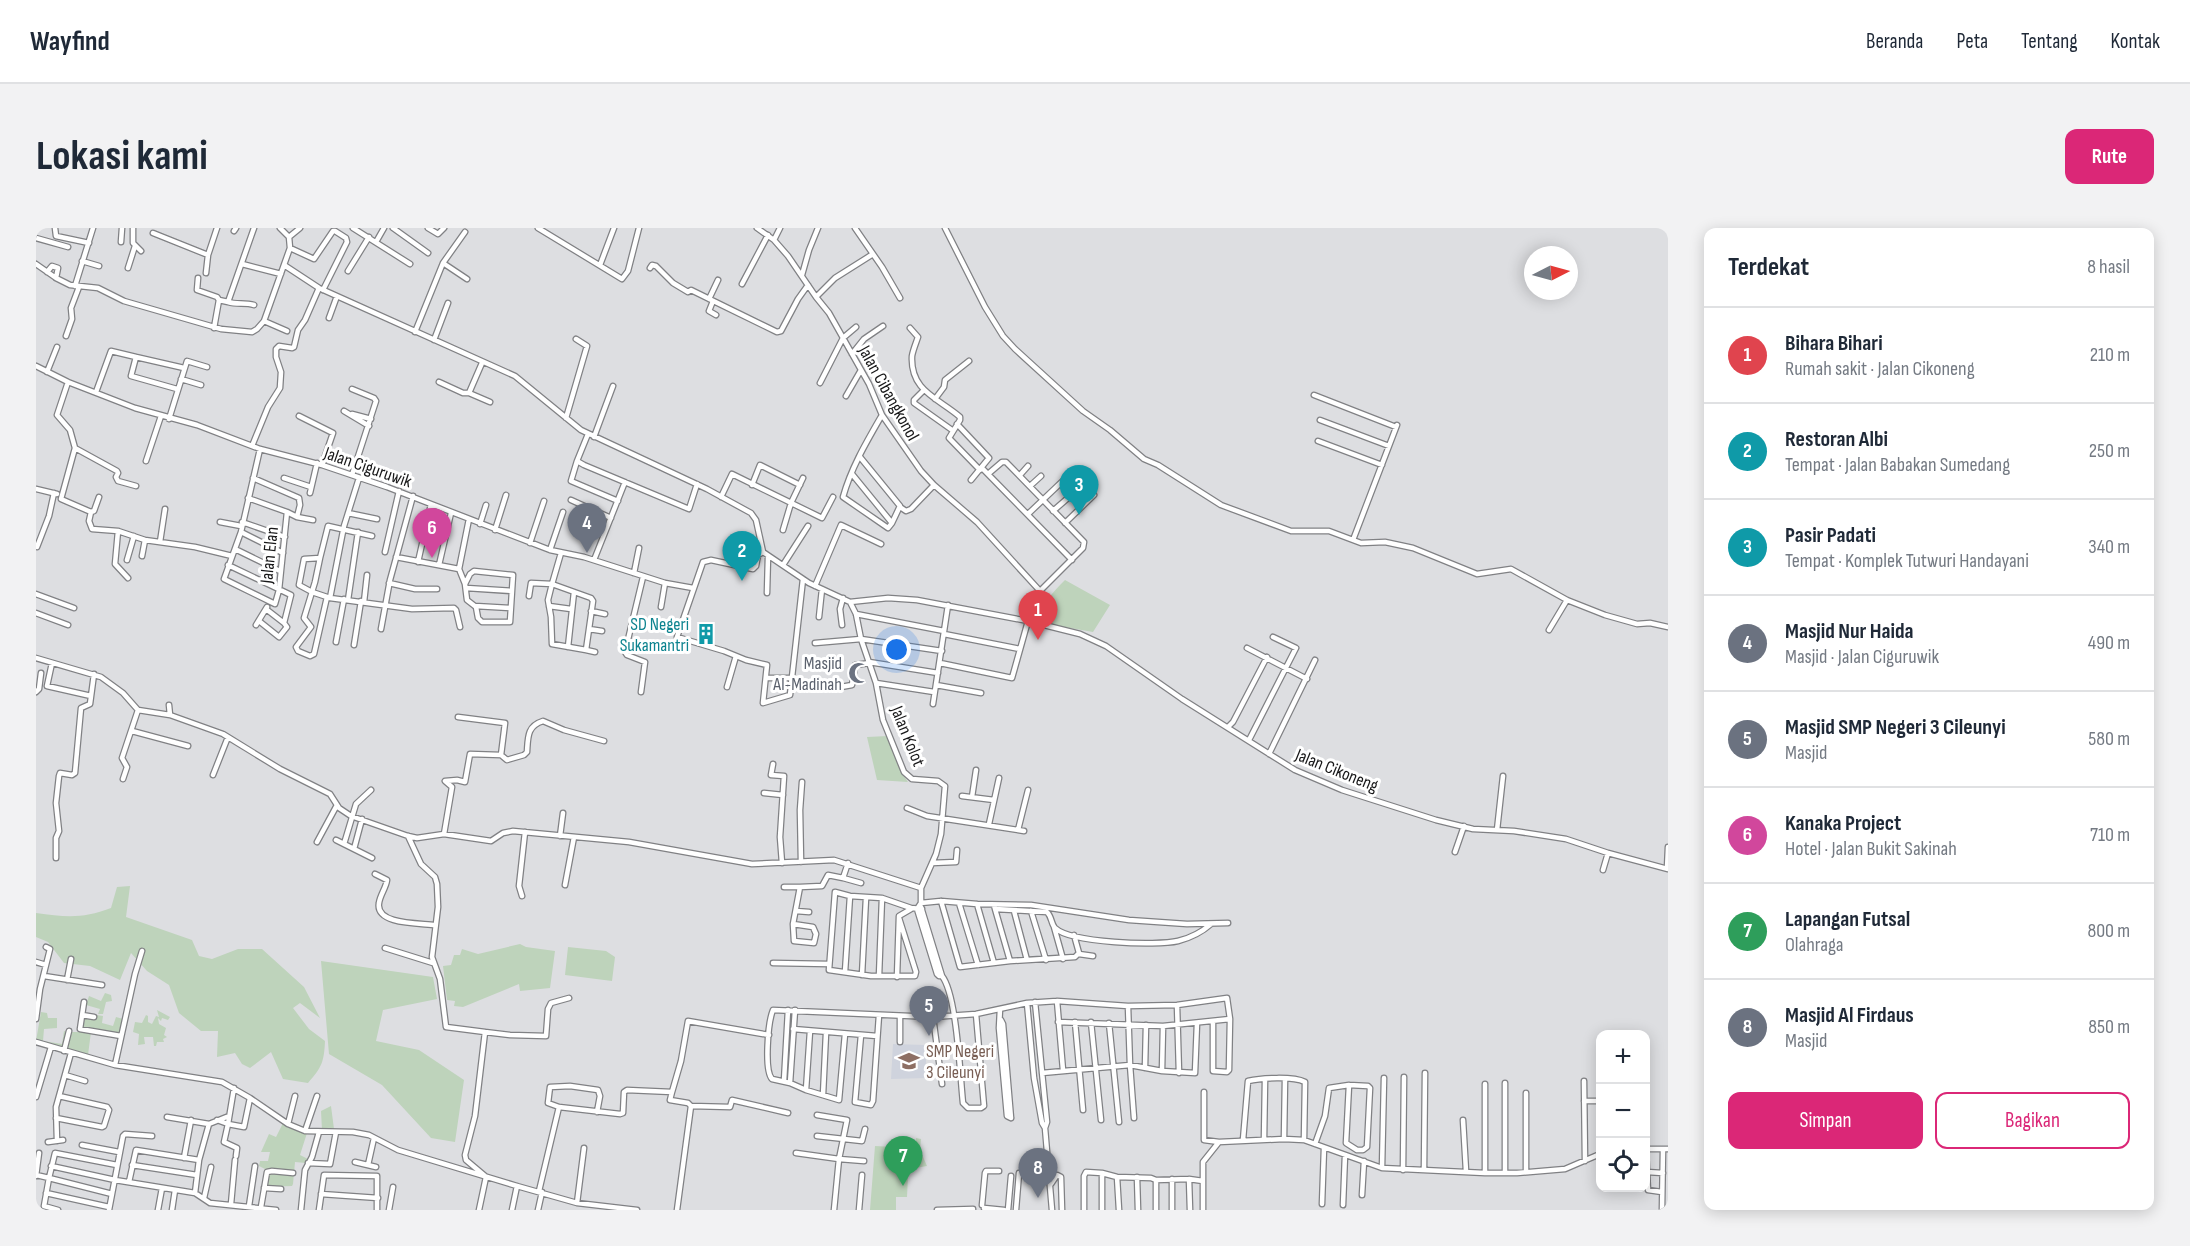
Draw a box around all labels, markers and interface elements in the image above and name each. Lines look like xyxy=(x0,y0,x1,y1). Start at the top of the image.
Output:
text: Wayfind xyxy=(30,25,110,58)
text: Beranda xyxy=(1866,29,1923,54)
text: Peta xyxy=(1956,29,1988,54)
text: Tentang xyxy=(2021,29,2078,54)
text: Kontak xyxy=(2111,29,2160,54)
button: Rute xyxy=(2065,129,2154,184)
text: Lokasi kami xyxy=(36,131,208,182)
north arrow xyxy=(1524,246,1578,300)
text: Terdekat xyxy=(1728,252,1809,283)
text: 8 hasil xyxy=(2087,255,2130,279)
text: Bihara Bihari xyxy=(1785,330,1883,357)
street label: Jalan Cibangkonol xyxy=(853,341,923,444)
text: 1 xyxy=(1744,343,1751,367)
text: 210 m xyxy=(2090,343,2130,367)
text: Rumah sakit · Jalan Cikoneng xyxy=(1785,357,1975,381)
text: Restoran Albi xyxy=(1785,426,1888,453)
text: 2 xyxy=(1743,439,1752,463)
text: 250 m xyxy=(2089,439,2130,463)
street label: Jalan Ciguruwik xyxy=(320,442,415,492)
text: Tempat · Jalan Babakan Sumedang xyxy=(1785,453,2010,477)
pin: 3 xyxy=(1060,466,1098,515)
pin: 4 xyxy=(568,504,606,553)
pin: 6 xyxy=(412,508,452,558)
text: Pasir Padati xyxy=(1785,522,1876,549)
street label: Jalan Elan xyxy=(256,526,283,585)
pin: 2 xyxy=(722,532,762,581)
text: 3 xyxy=(1743,535,1752,559)
text: 340 m xyxy=(2088,535,2130,559)
text: Tempat · Komplek Tutwuri Handayani xyxy=(1785,549,2029,573)
pin: 1 xyxy=(1018,590,1058,640)
place label: SD Negeri Sukamantri xyxy=(620,614,689,656)
text: Masjid Nur Haida xyxy=(1785,618,1914,645)
building icon: SD Negeri Sukamantri xyxy=(694,622,718,646)
text: 4 xyxy=(1743,631,1752,655)
text: 490 m xyxy=(2088,631,2130,655)
your location xyxy=(882,635,911,664)
text: Masjid · Jalan Ciguruwik xyxy=(1785,645,1939,669)
place label: Masjid Al-Madinah xyxy=(772,653,842,695)
mosque icon: Masjid Al-Madinah xyxy=(847,661,871,685)
street label: Jalan Kolot xyxy=(886,702,929,770)
text: Masjid SMP Negeri 3 Cileunyi xyxy=(1785,714,2006,741)
text: 5 xyxy=(1743,727,1752,751)
text: 580 m xyxy=(2088,727,2130,751)
text: Masjid xyxy=(1785,741,1827,765)
street label: Jalan Cikoneng xyxy=(1291,744,1381,797)
text: Kanaka Project xyxy=(1785,810,1901,837)
text: 6 xyxy=(1743,823,1752,847)
text: 710 m xyxy=(2090,823,2130,847)
text: Hotel · Jalan Bukit Sakinah xyxy=(1785,837,1957,861)
text: Lapangan Futsal xyxy=(1785,906,1910,933)
text: 7 xyxy=(1743,919,1752,943)
text: 800 m xyxy=(2087,919,2130,943)
text: Olahraga xyxy=(1785,933,1843,957)
pin: 5 xyxy=(910,986,948,1036)
text: Masjid Al Firdaus xyxy=(1785,1002,1914,1029)
text: 8 xyxy=(1743,1015,1752,1039)
text: 850 m xyxy=(2088,1015,2130,1039)
text: Masjid xyxy=(1785,1029,1827,1053)
map controls xyxy=(1596,1030,1650,1192)
button: + xyxy=(1596,1030,1650,1084)
place label: SMP Negeri 3 Cileunyi xyxy=(926,1041,994,1083)
school or university icon: SMP Negeri 3 Cileunyi xyxy=(897,1049,921,1073)
button: − xyxy=(1596,1084,1650,1138)
button: Simpan xyxy=(1728,1092,1923,1149)
button: Bagikan xyxy=(1935,1092,2130,1149)
pin: 7 xyxy=(884,1136,922,1186)
button: locate xyxy=(1596,1138,1650,1192)
pin: 8 xyxy=(1018,1148,1058,1198)

